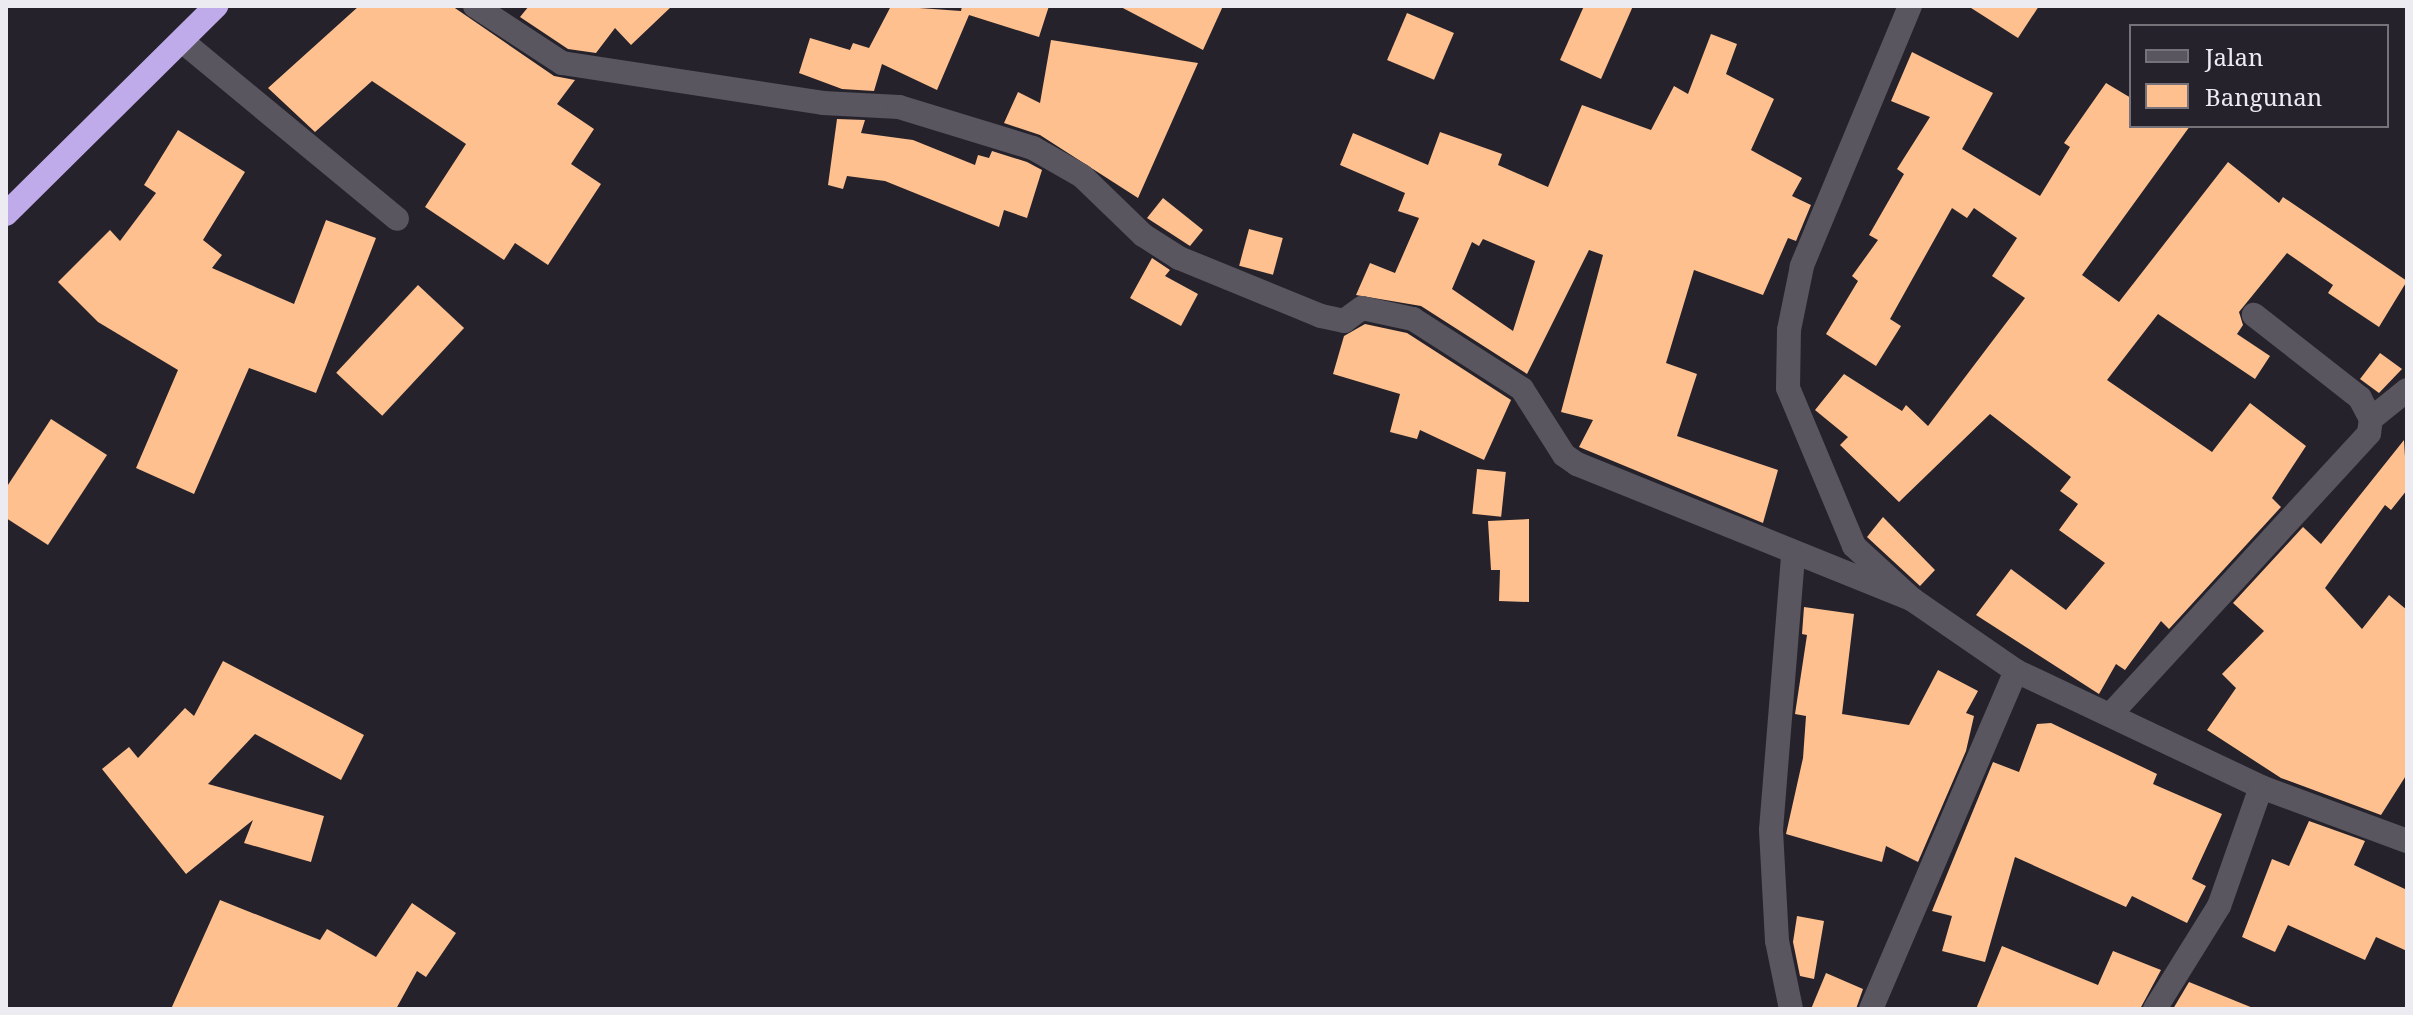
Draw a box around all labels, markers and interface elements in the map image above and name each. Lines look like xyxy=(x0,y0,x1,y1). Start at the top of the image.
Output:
legend xyxy=(2129,24,2389,128)
text: Jalan xyxy=(2205,40,2264,73)
text: Bangunan xyxy=(2205,80,2322,113)

